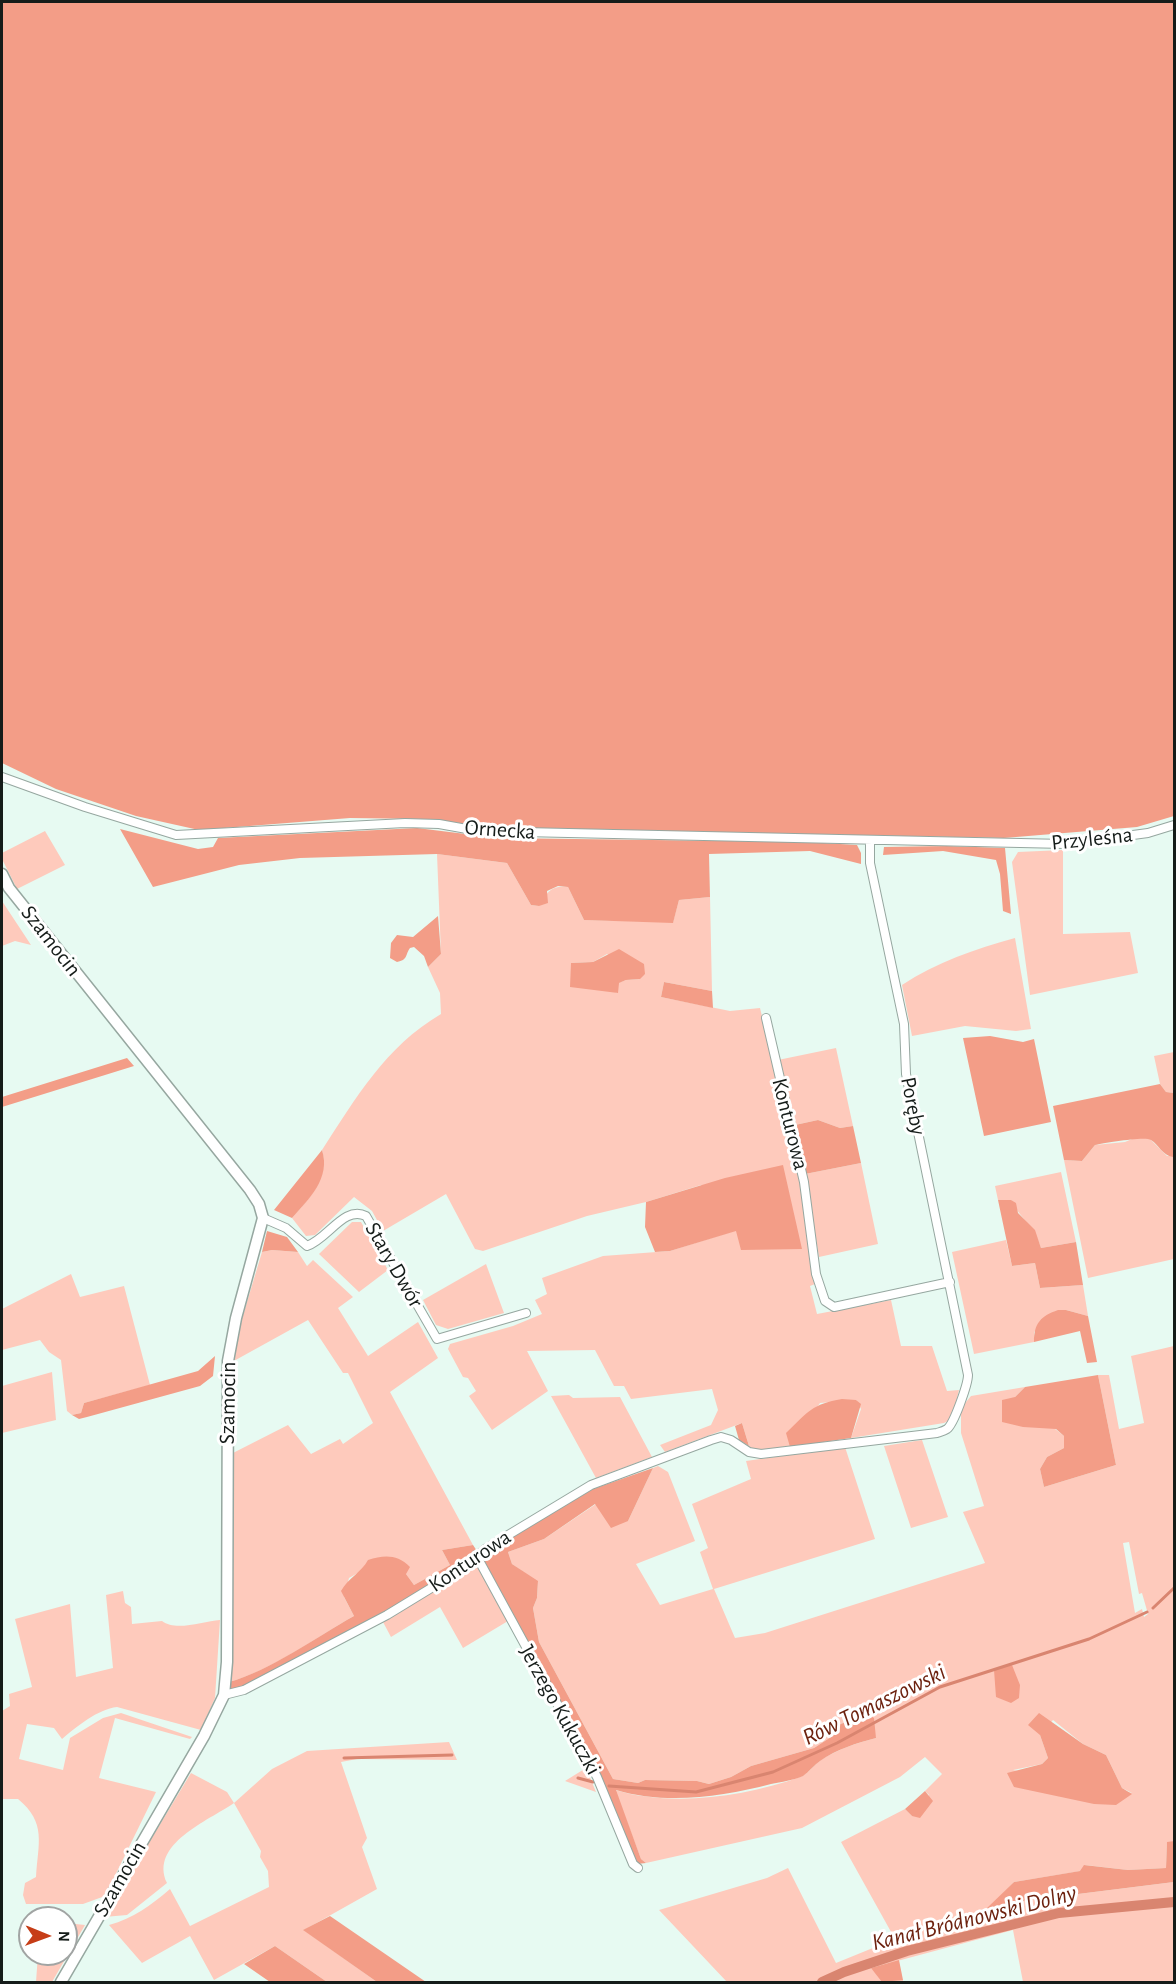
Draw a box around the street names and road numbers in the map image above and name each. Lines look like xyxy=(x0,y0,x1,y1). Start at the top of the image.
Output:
street label: Ornecka xyxy=(464,814,536,846)
street label: Przyleśna xyxy=(1050,822,1134,856)
street label: Szamocin xyxy=(15,900,87,982)
street label: Konturowa xyxy=(766,1075,814,1173)
street label: Poręby xyxy=(894,1075,932,1137)
street label: Stary Dwór xyxy=(359,1218,429,1312)
street label: Szamocin xyxy=(214,1361,242,1445)
street label: Konturowa xyxy=(424,1524,516,1598)
street label: Jerzego Kukuczki xyxy=(513,1640,607,1780)
street label: Szamocin xyxy=(88,1836,152,1922)

